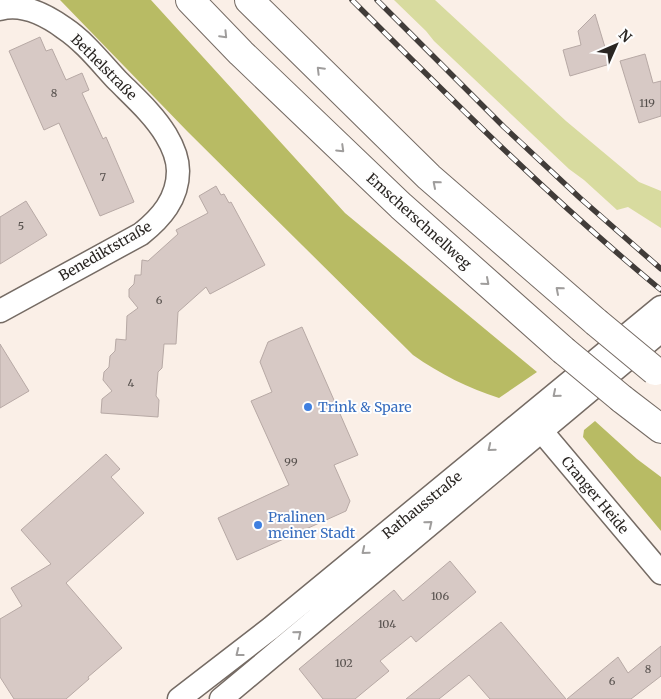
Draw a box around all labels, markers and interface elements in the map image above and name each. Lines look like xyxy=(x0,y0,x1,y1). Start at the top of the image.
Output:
north arrow xyxy=(591,20,641,70)
text: N xyxy=(615,26,635,46)
street label: Bethelstraße xyxy=(67,30,141,104)
one-way arrow xyxy=(218,30,227,39)
one-way arrow xyxy=(317,67,326,76)
house number: 8 xyxy=(51,86,58,100)
house number: 119 xyxy=(639,96,655,110)
one-way arrow xyxy=(335,143,344,152)
street label: Emscherschnellweg xyxy=(363,169,476,273)
house number: 7 xyxy=(100,170,106,184)
one-way arrow xyxy=(433,181,442,190)
street label: Benediktstraße xyxy=(56,217,154,285)
house number: 5 xyxy=(18,219,24,233)
one-way arrow xyxy=(481,276,490,285)
one-way arrow xyxy=(556,288,565,296)
house number: 6 xyxy=(156,293,163,307)
house number: 4 xyxy=(128,376,135,390)
one-way arrow xyxy=(553,388,562,396)
place label: Trink & Spare xyxy=(318,398,412,416)
marker: Trink & Spare xyxy=(302,401,314,413)
one-way arrow xyxy=(488,443,497,452)
street label: Cranger Heide xyxy=(557,453,633,537)
house number: 99 xyxy=(284,455,298,469)
street label: Rathausstraße xyxy=(378,467,466,543)
place label: Pralinen meiner Stadt xyxy=(268,508,356,542)
marker: Pralinen meiner Stadt xyxy=(252,519,264,531)
one-way arrow xyxy=(423,521,432,530)
one-way arrow xyxy=(362,545,371,554)
house number: 106 xyxy=(431,589,449,603)
house number: 104 xyxy=(378,617,396,631)
one-way arrow xyxy=(292,631,301,639)
one-way arrow xyxy=(236,647,245,655)
house number: 102 xyxy=(335,656,353,670)
house number: 8 xyxy=(645,662,652,676)
house number: 6 xyxy=(609,674,616,688)

